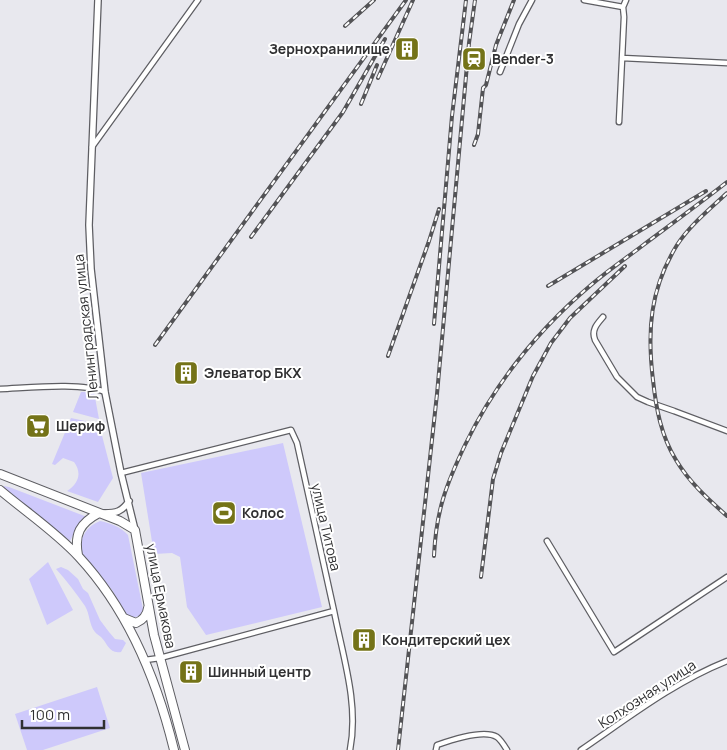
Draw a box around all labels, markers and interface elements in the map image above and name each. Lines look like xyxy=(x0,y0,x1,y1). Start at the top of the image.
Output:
building icon: Зернохранилище xyxy=(394,36,420,62)
place label: Зернохранилище xyxy=(269,39,390,58)
station icon: Bender-3 xyxy=(461,46,487,72)
place label: Bender-3 xyxy=(492,49,554,68)
street label: Ленинградская улица xyxy=(68,253,103,401)
building icon: Элеватор БКХ xyxy=(173,360,199,386)
place label: Элеватор БКХ xyxy=(204,363,302,382)
supermarket icon: Шериф xyxy=(25,413,51,439)
place label: Шериф xyxy=(56,416,105,435)
street label: улица Титова xyxy=(307,481,346,572)
sports icon: Колос xyxy=(211,500,237,526)
place label: Колос xyxy=(242,503,284,522)
street label: улица Ермакова xyxy=(142,542,181,650)
building icon: Кондитерский цех xyxy=(351,627,377,653)
place label: Кондитерский цех xyxy=(382,630,510,649)
street label: Колхозная улица xyxy=(594,655,699,732)
building icon: Шинный центр xyxy=(178,659,204,685)
place label: Шинный центр xyxy=(208,662,312,681)
scale bar xyxy=(22,698,105,730)
text: 100 m xyxy=(30,704,70,725)

